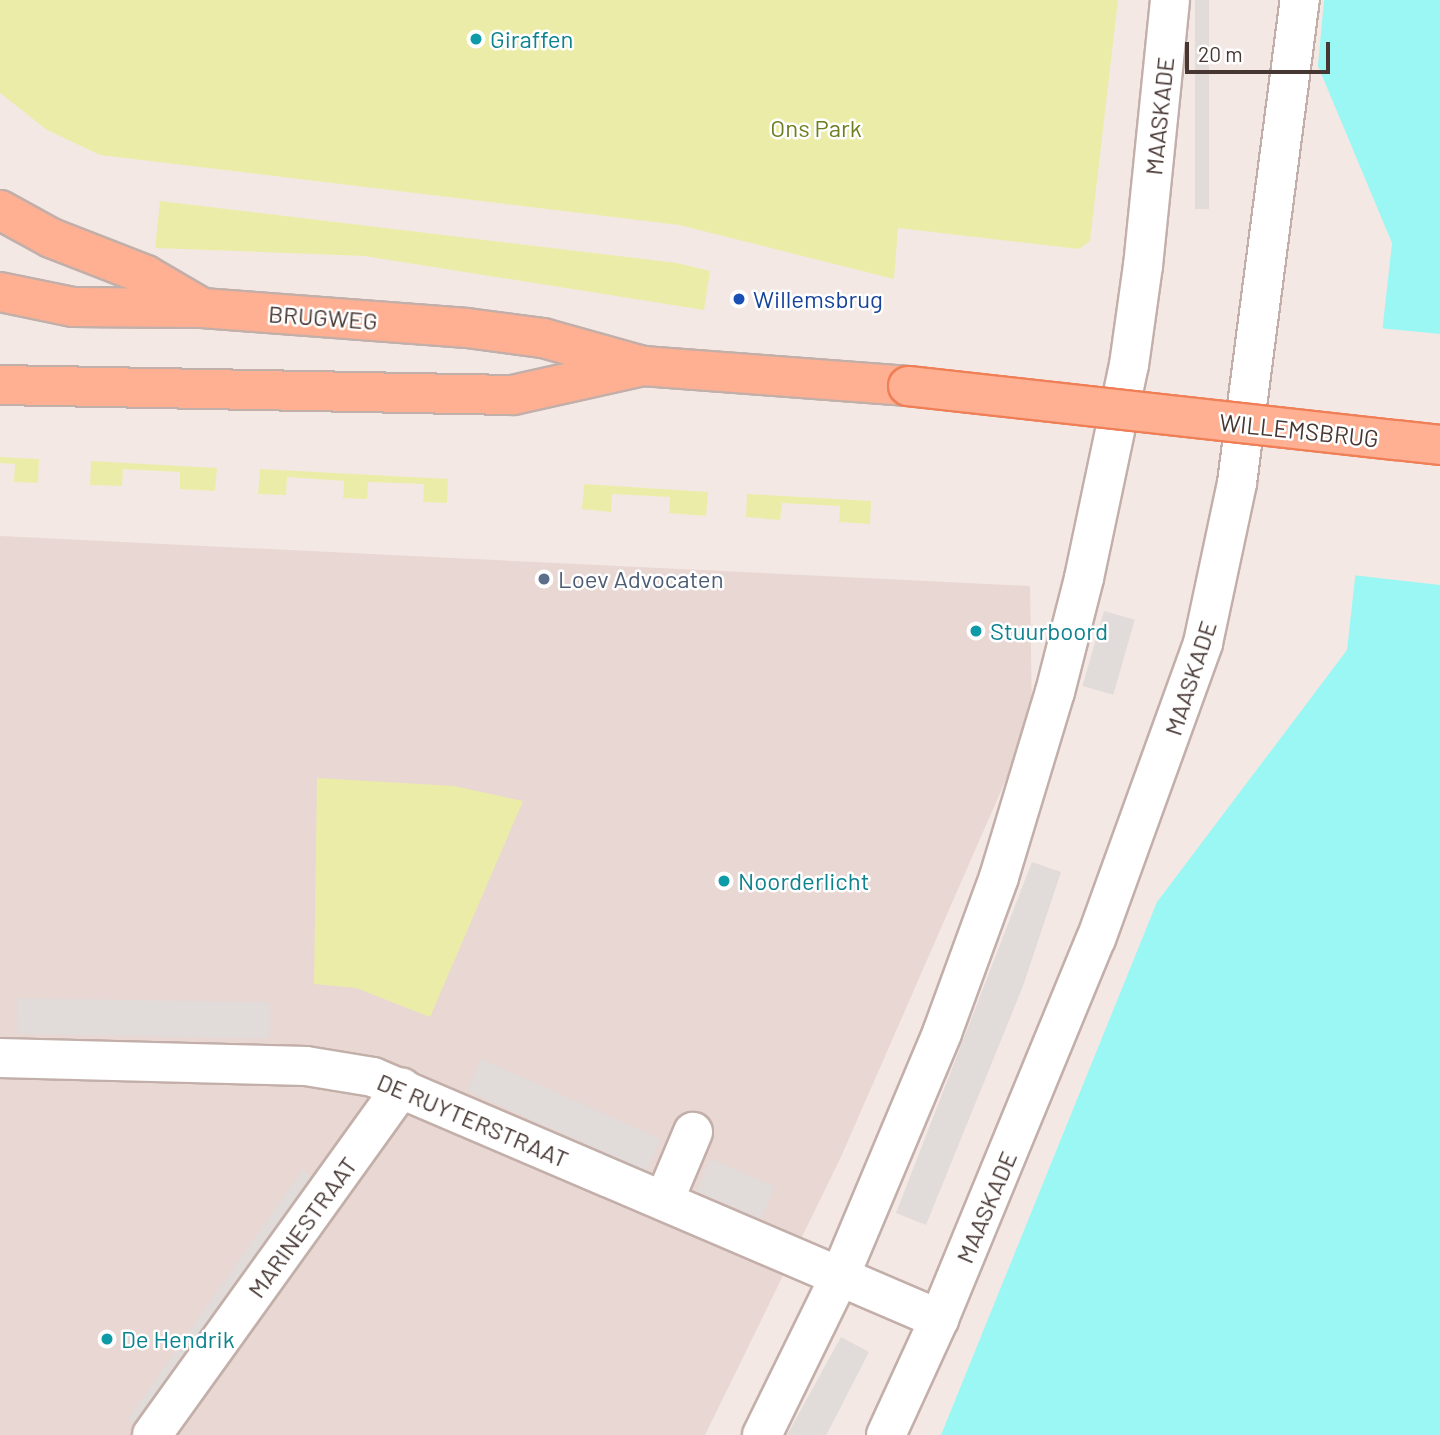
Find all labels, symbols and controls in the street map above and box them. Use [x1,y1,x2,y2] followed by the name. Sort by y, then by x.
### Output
[490,25,573,53] place label: Giraffen
[1188,28,1333,72] scale bar
[468,31,484,47] marker: Giraffen
[1198,41,1243,66] text: 20 m
[1138,55,1180,177] street label: MAASKADE
[770,114,862,142] park label: Ons Park
[753,285,883,313] place label: Willemsbrug
[731,291,747,307] marker: Willemsbrug
[267,299,379,335] street label: BRUGWEG
[1218,407,1380,453] street label: WILLEMSBRUG
[558,565,724,593] place label: Loev Advocaten
[536,571,552,587] marker: Loev Advocaten
[990,617,1108,645] place label: Stuurboord
[1158,617,1222,739] street label: MAASKADE
[968,623,984,639] marker: Stuurboord
[738,867,869,895] place label: Noorderlicht
[716,873,732,889] marker: Noorderlicht
[373,1067,573,1173] street label: DE RUYTERSTRAAT
[950,1147,1022,1267] street label: MAASKADE
[241,1151,363,1303] street label: MARINESTRAAT
[121,1325,235,1353] place label: De Hendrik
[99,1331,115,1347] marker: De Hendrik

